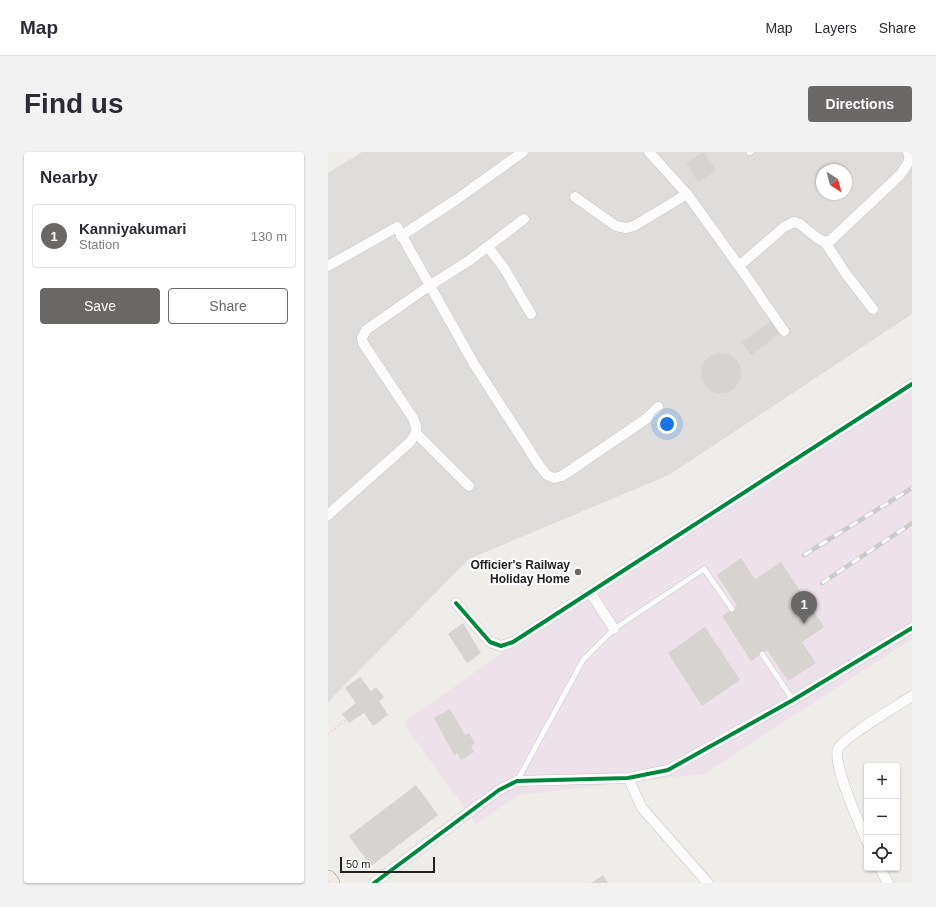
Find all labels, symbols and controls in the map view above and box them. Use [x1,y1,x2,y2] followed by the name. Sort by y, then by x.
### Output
[20,17,58,38] text: Map
[765,20,793,36] text: Map
[815,20,857,36] text: Layers
[879,20,916,36] text: Share
[808,86,912,122] button: Directions
[24,88,124,119] text: Find us
[816,164,852,200] north arrow
[40,168,98,187] text: Nearby
[79,220,187,237] text: Kanniyakumari
[50,229,58,244] text: 1
[251,229,287,244] text: 130 m
[79,237,119,252] text: Station
[40,288,160,324] button: Save
[168,288,288,324] button: Share
[657,414,677,434] your location
[470,558,570,586] place label: Officier's Railway Holiday Home
[573,567,583,577] marker: Officier's Railway Holiday Home
[791,591,817,624] pin: 1
[864,763,900,871] map controls
[864,763,900,799] button: +
[864,799,900,835] button: −
[864,835,900,871] button: locate
[340,855,435,874] scale bar
[346,858,370,870] text: 50 m

